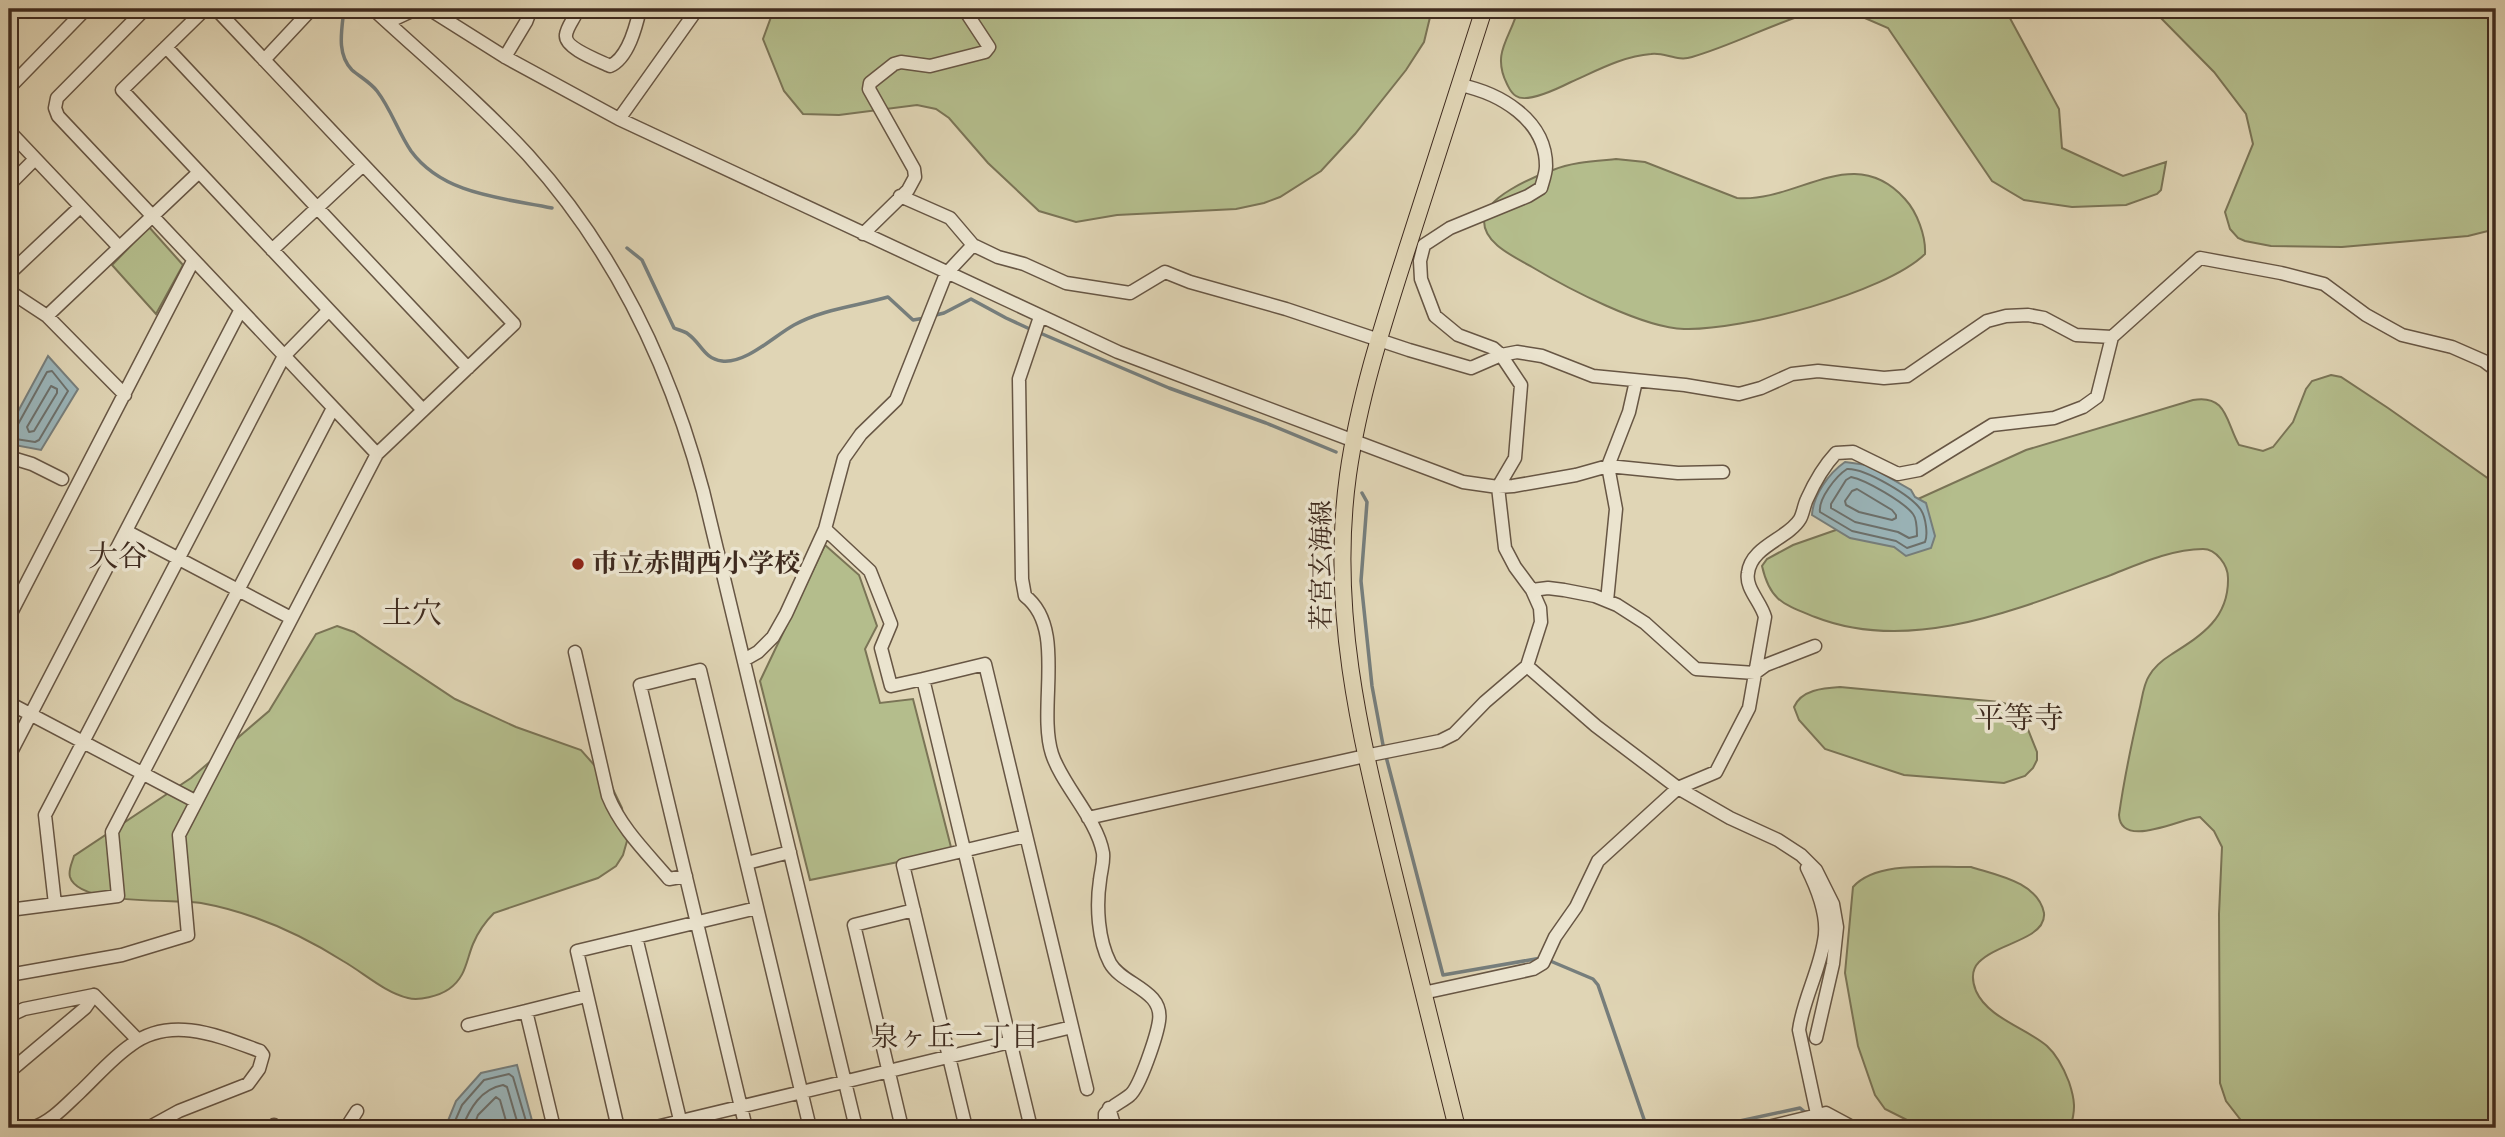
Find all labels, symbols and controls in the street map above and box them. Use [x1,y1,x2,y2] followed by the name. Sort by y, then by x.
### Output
[1306,500,1339,630] street label: 若宮玄海線
[88,539,148,576] district label: 大谷
[592,548,800,581] place label: 市立赤間西小学校
[570,556,586,572] marker: 市立赤間西小学校
[382,596,442,633] district label: 土穴
[1974,701,2064,738] district label: 平等寺
[871,1020,1039,1055] district label: 泉ヶ丘一丁目

